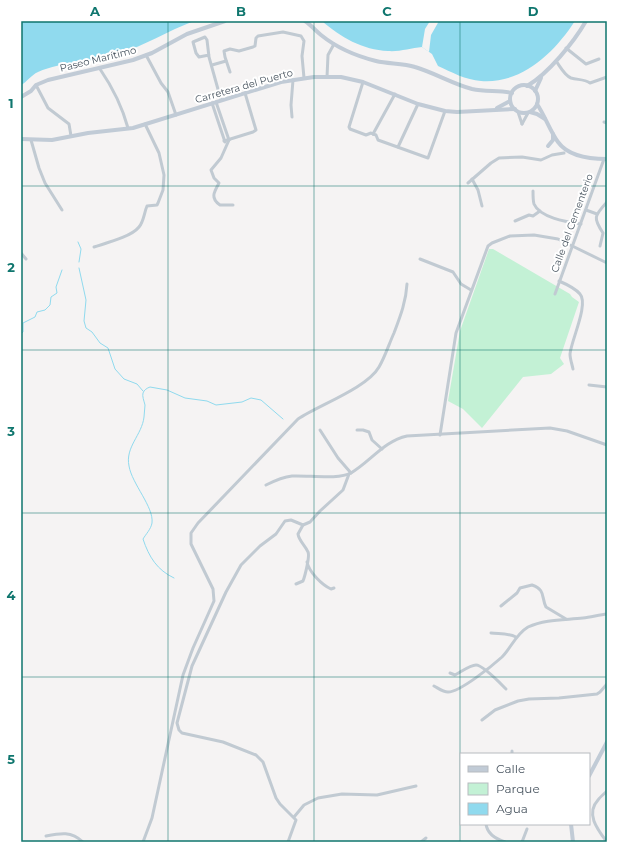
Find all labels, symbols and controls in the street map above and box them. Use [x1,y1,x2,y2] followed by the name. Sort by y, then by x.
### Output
[89,3,101,19] text: A
[236,3,246,19] text: B
[382,3,392,19] text: C
[528,3,539,19] text: D
[58,43,138,75] street label: Paseo Marítimo
[194,66,294,106] street label: Carretera del Puerto
[8,95,14,111] text: 1
[548,172,596,274] street label: Calle del Cementerio
[7,259,15,275] text: 2
[6,423,15,439] text: 3
[7,587,16,603] text: 4
[7,751,15,767] text: 5
[460,753,590,825] legend
[496,761,525,776] text: Calle
[496,781,540,796] text: Parque
[496,801,528,816] text: Agua

